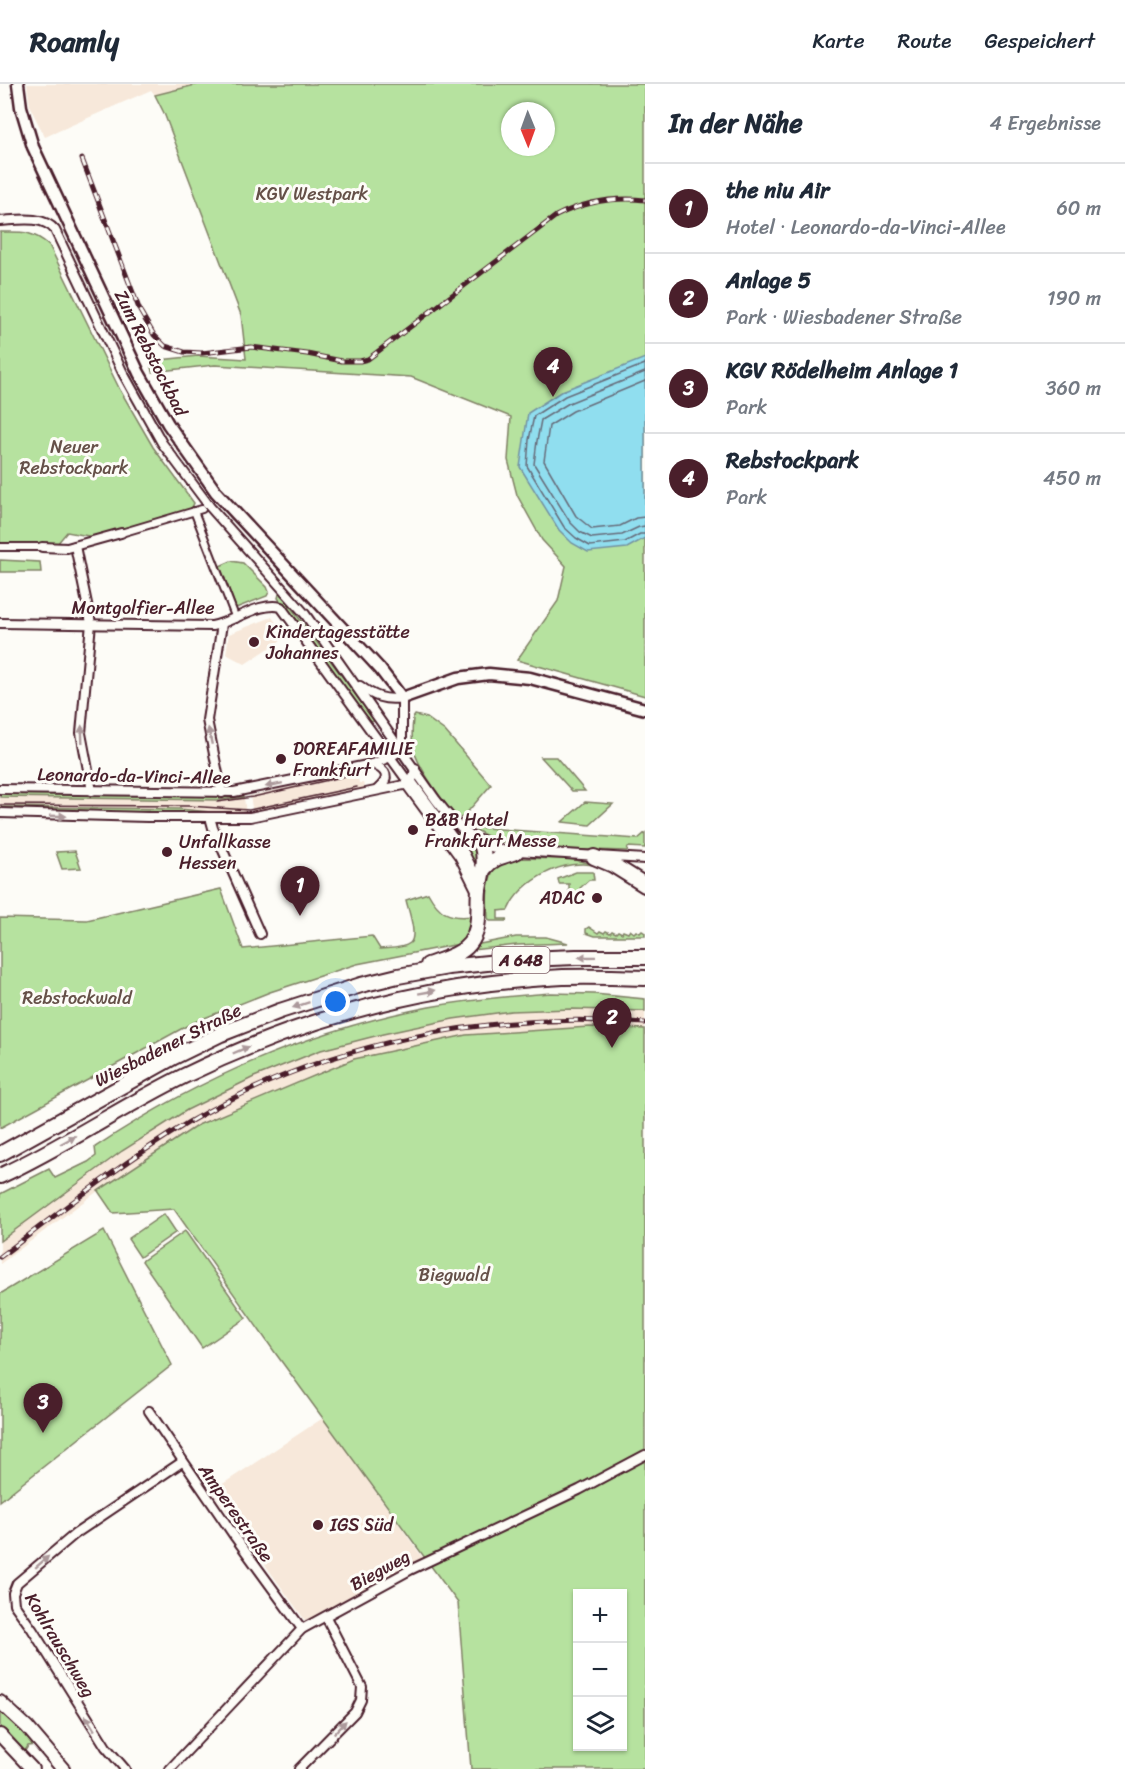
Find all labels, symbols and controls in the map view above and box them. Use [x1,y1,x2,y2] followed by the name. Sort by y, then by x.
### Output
[30,17,119,66] text: Roamly
[813,22,864,60] text: Karte
[897,22,951,60] text: Route
[984,22,1095,60] text: Gespeichert
[669,100,803,146] text: In der Nähe
[501,102,555,156] north arrow
[990,106,1101,141] text: 4 Ergebnisse
[726,171,829,210] text: the niu Air
[256,178,369,210] park label: KGV Westpark
[684,191,693,226] text: 1
[1056,191,1101,226] text: 60 m
[726,210,1006,245] text: Hotel · Leonardo-da-Vinci-Allee
[726,261,811,300] text: Anlage 5
[683,281,694,316] text: 2
[1047,281,1101,316] text: 190 m
[105,284,197,423] street label: Zum Rebstockbad
[726,300,962,335] text: Park · Wiesbadener Straße
[534,348,572,397] pin: 4
[726,351,958,390] text: KGV Rödelheim Anlage 1
[683,371,694,406] text: 3
[1045,371,1101,406] text: 360 m
[726,390,767,425] text: Park
[20,431,129,484] park label: Neuer Rebstockpark
[726,441,859,480] text: Rebstockpark
[682,461,695,496] text: 4
[1043,461,1101,496] text: 450 m
[726,480,767,515] text: Park
[71,592,215,624] street label: Montgolfier-Allee
[265,616,410,669] place label: Kindertagesstätte Johannes
[247,635,261,649] marker: Kindertagesstätte Johannes
[77,724,87,743] one-way arrow
[205,726,214,745] one-way arrow
[293,733,415,786] place label: DOREAFAMILIE Frankfurt
[274,752,288,766] marker: DOREAFAMILIE Frankfurt
[37,758,231,794] street label: Leonardo-da-Vinci-Allee
[264,781,283,790] one-way arrow
[425,804,557,857] place label: B&B Hotel Frankfurt Messe
[49,811,68,820] one-way arrow
[406,823,420,837] marker: B&B Hotel Frankfurt Messe
[179,826,271,879] place label: Unfallkasse Hessen
[160,845,174,859] marker: Unfallkasse Hessen
[280,866,320,916] pin: 1
[538,882,585,914] place label: ADAC
[590,891,604,905] marker: ADAC
[492,947,550,973] road number: A 648
[577,952,596,961] one-way arrow
[22,982,133,1014] park label: Rebstockwald
[321,987,350,1016] your location
[417,987,436,996] one-way arrow
[89,994,247,1096] street label: Wiesbadener Straße
[592,998,632,1048] pin: 2
[292,1000,310,1010] one-way arrow
[232,1045,250,1054] one-way arrow
[60,1135,77,1145] one-way arrow
[419,1259,491,1291] park label: Biegwald
[24,1384,63,1433] pin: 3
[189,1456,282,1569] street label: Amperestraße
[329,1509,395,1541] place label: IGS Süd
[311,1518,325,1532] marker: IGS Süd
[344,1540,416,1600] street label: Biegweg
[34,1556,49,1569] one-way arrow
[16,1586,104,1704] street label: Kohlrauschweg
[573,1589,627,1751] map controls
[573,1589,627,1643] button: +
[573,1643,627,1697] button: −
[573,1697,627,1751] button: layers
[84,1715,96,1731] one-way arrow
[332,1720,346,1734] one-way arrow

